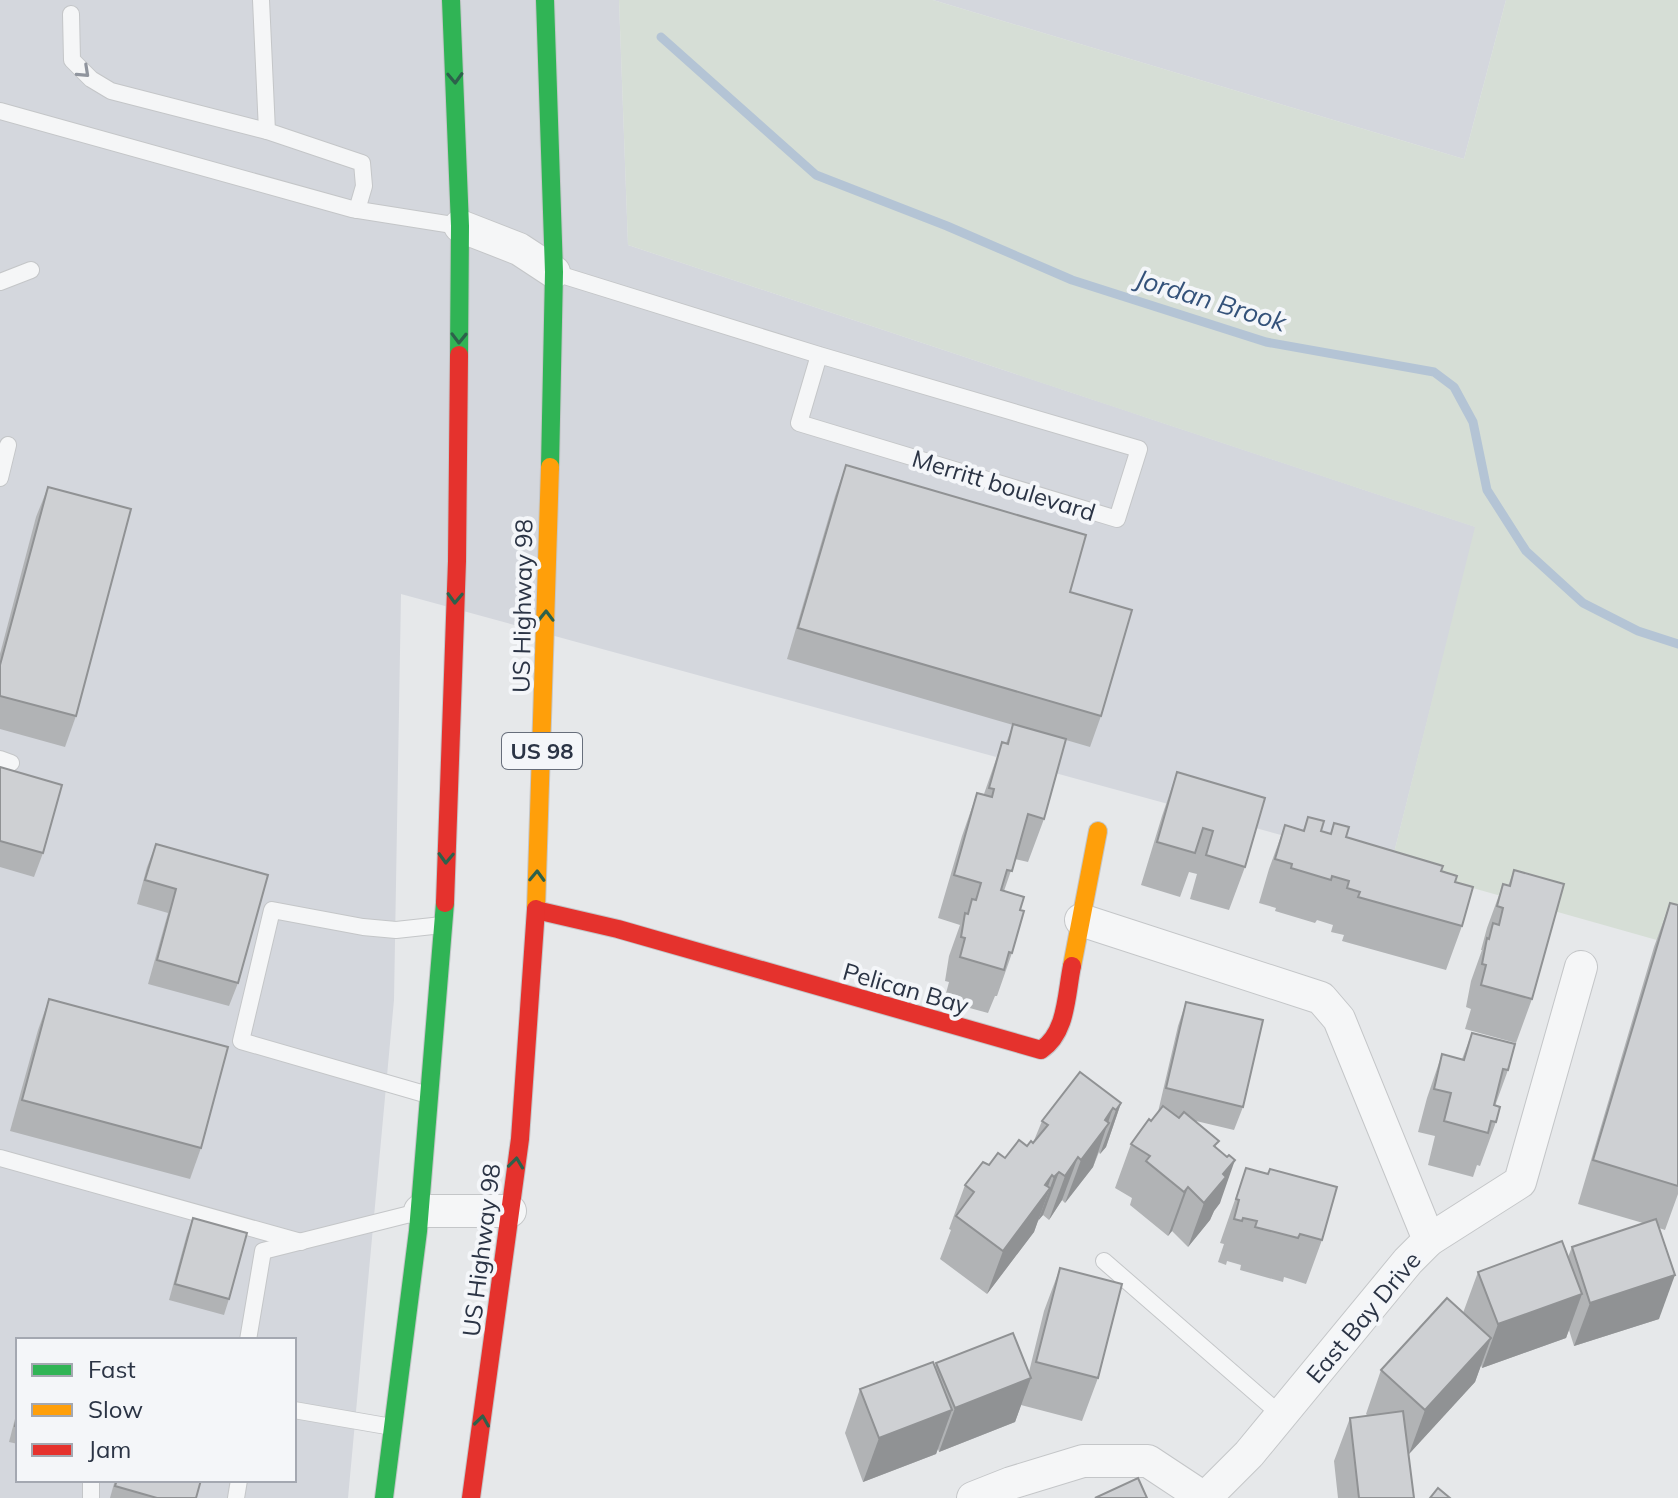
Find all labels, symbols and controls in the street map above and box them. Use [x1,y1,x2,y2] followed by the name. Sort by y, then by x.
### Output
[75,62,89,77] one-way arrow
[446,72,463,85] one-way arrow
[1130,261,1291,339] water label: Jordan Brook
[450,332,468,345] one-way arrow
[909,443,1099,527] street label: Merritt boulevard
[505,519,539,693] street label: US Highway 98
[447,592,464,605] one-way arrow
[538,609,555,622] one-way arrow
[502,733,582,769] road number: US 98
[438,852,455,865] one-way arrow
[529,869,546,882] one-way arrow
[840,956,973,1020] street label: Pelican Bay
[508,1156,525,1169] one-way arrow
[456,1162,506,1338] street label: US Highway 98
[1299,1245,1427,1389] street label: East Bay Drive
[16,1338,296,1482] legend
[88,1354,136,1384] text: Fast
[88,1394,143,1424] text: Slow
[473,1414,490,1428] one-way arrow
[88,1434,131,1464] text: Jam

